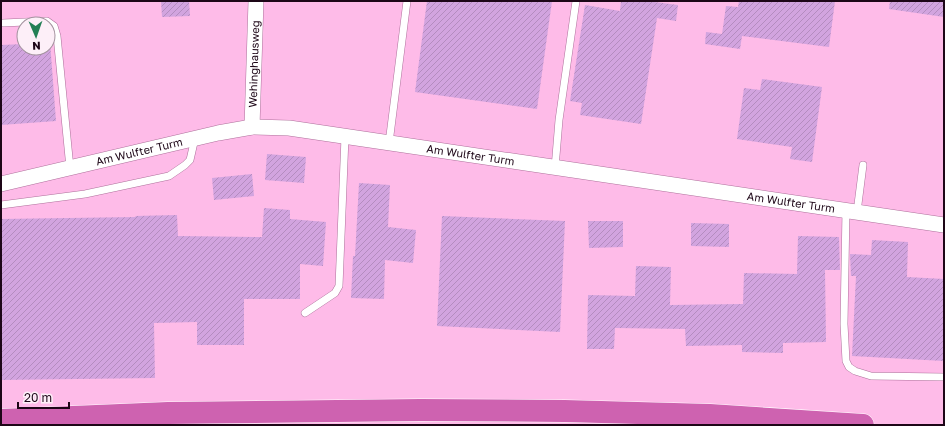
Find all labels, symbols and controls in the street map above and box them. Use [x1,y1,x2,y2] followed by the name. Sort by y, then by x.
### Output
[16,16,56,56] north arrow
[246,20,261,108] street label: Wehinghausweg
[32,40,41,53] text: N
[94,135,184,167] street label: Am Wulfter Turm
[426,141,515,167] street label: Am Wulfter Turm
[746,189,836,215] street label: Am Wulfter Turm
[18,384,69,410] scale bar
[24,390,52,405] text: 20 m

